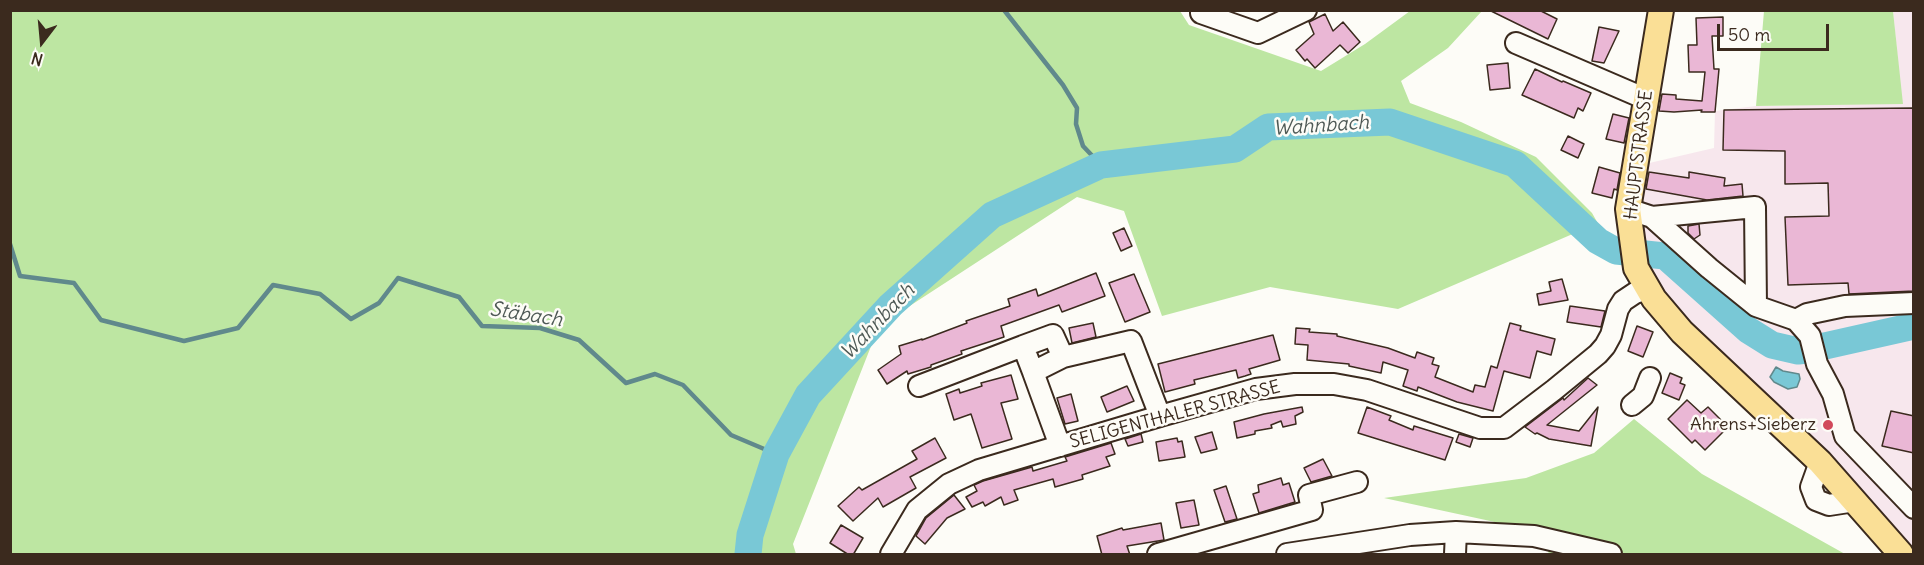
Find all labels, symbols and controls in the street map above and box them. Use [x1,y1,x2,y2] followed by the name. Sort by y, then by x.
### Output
[12,12,72,72] north arrow
[1720,12,1832,50] scale bar
[1728,23,1770,46] text: 50 m
[29,48,45,70] text: N
[1620,89,1658,221] street label: HAUPTSTRASSE
[1272,111,1370,141] water label: Wahnbach
[836,279,920,365] water label: Wahnbach
[488,297,564,333] water label: Stäbach
[1067,376,1283,454] street label: SELIGENTHALER STRASSE
[1690,414,1816,436] place label: Ahrens+Sieberz
[1821,418,1835,432] marker: Ahrens+Sieberz

